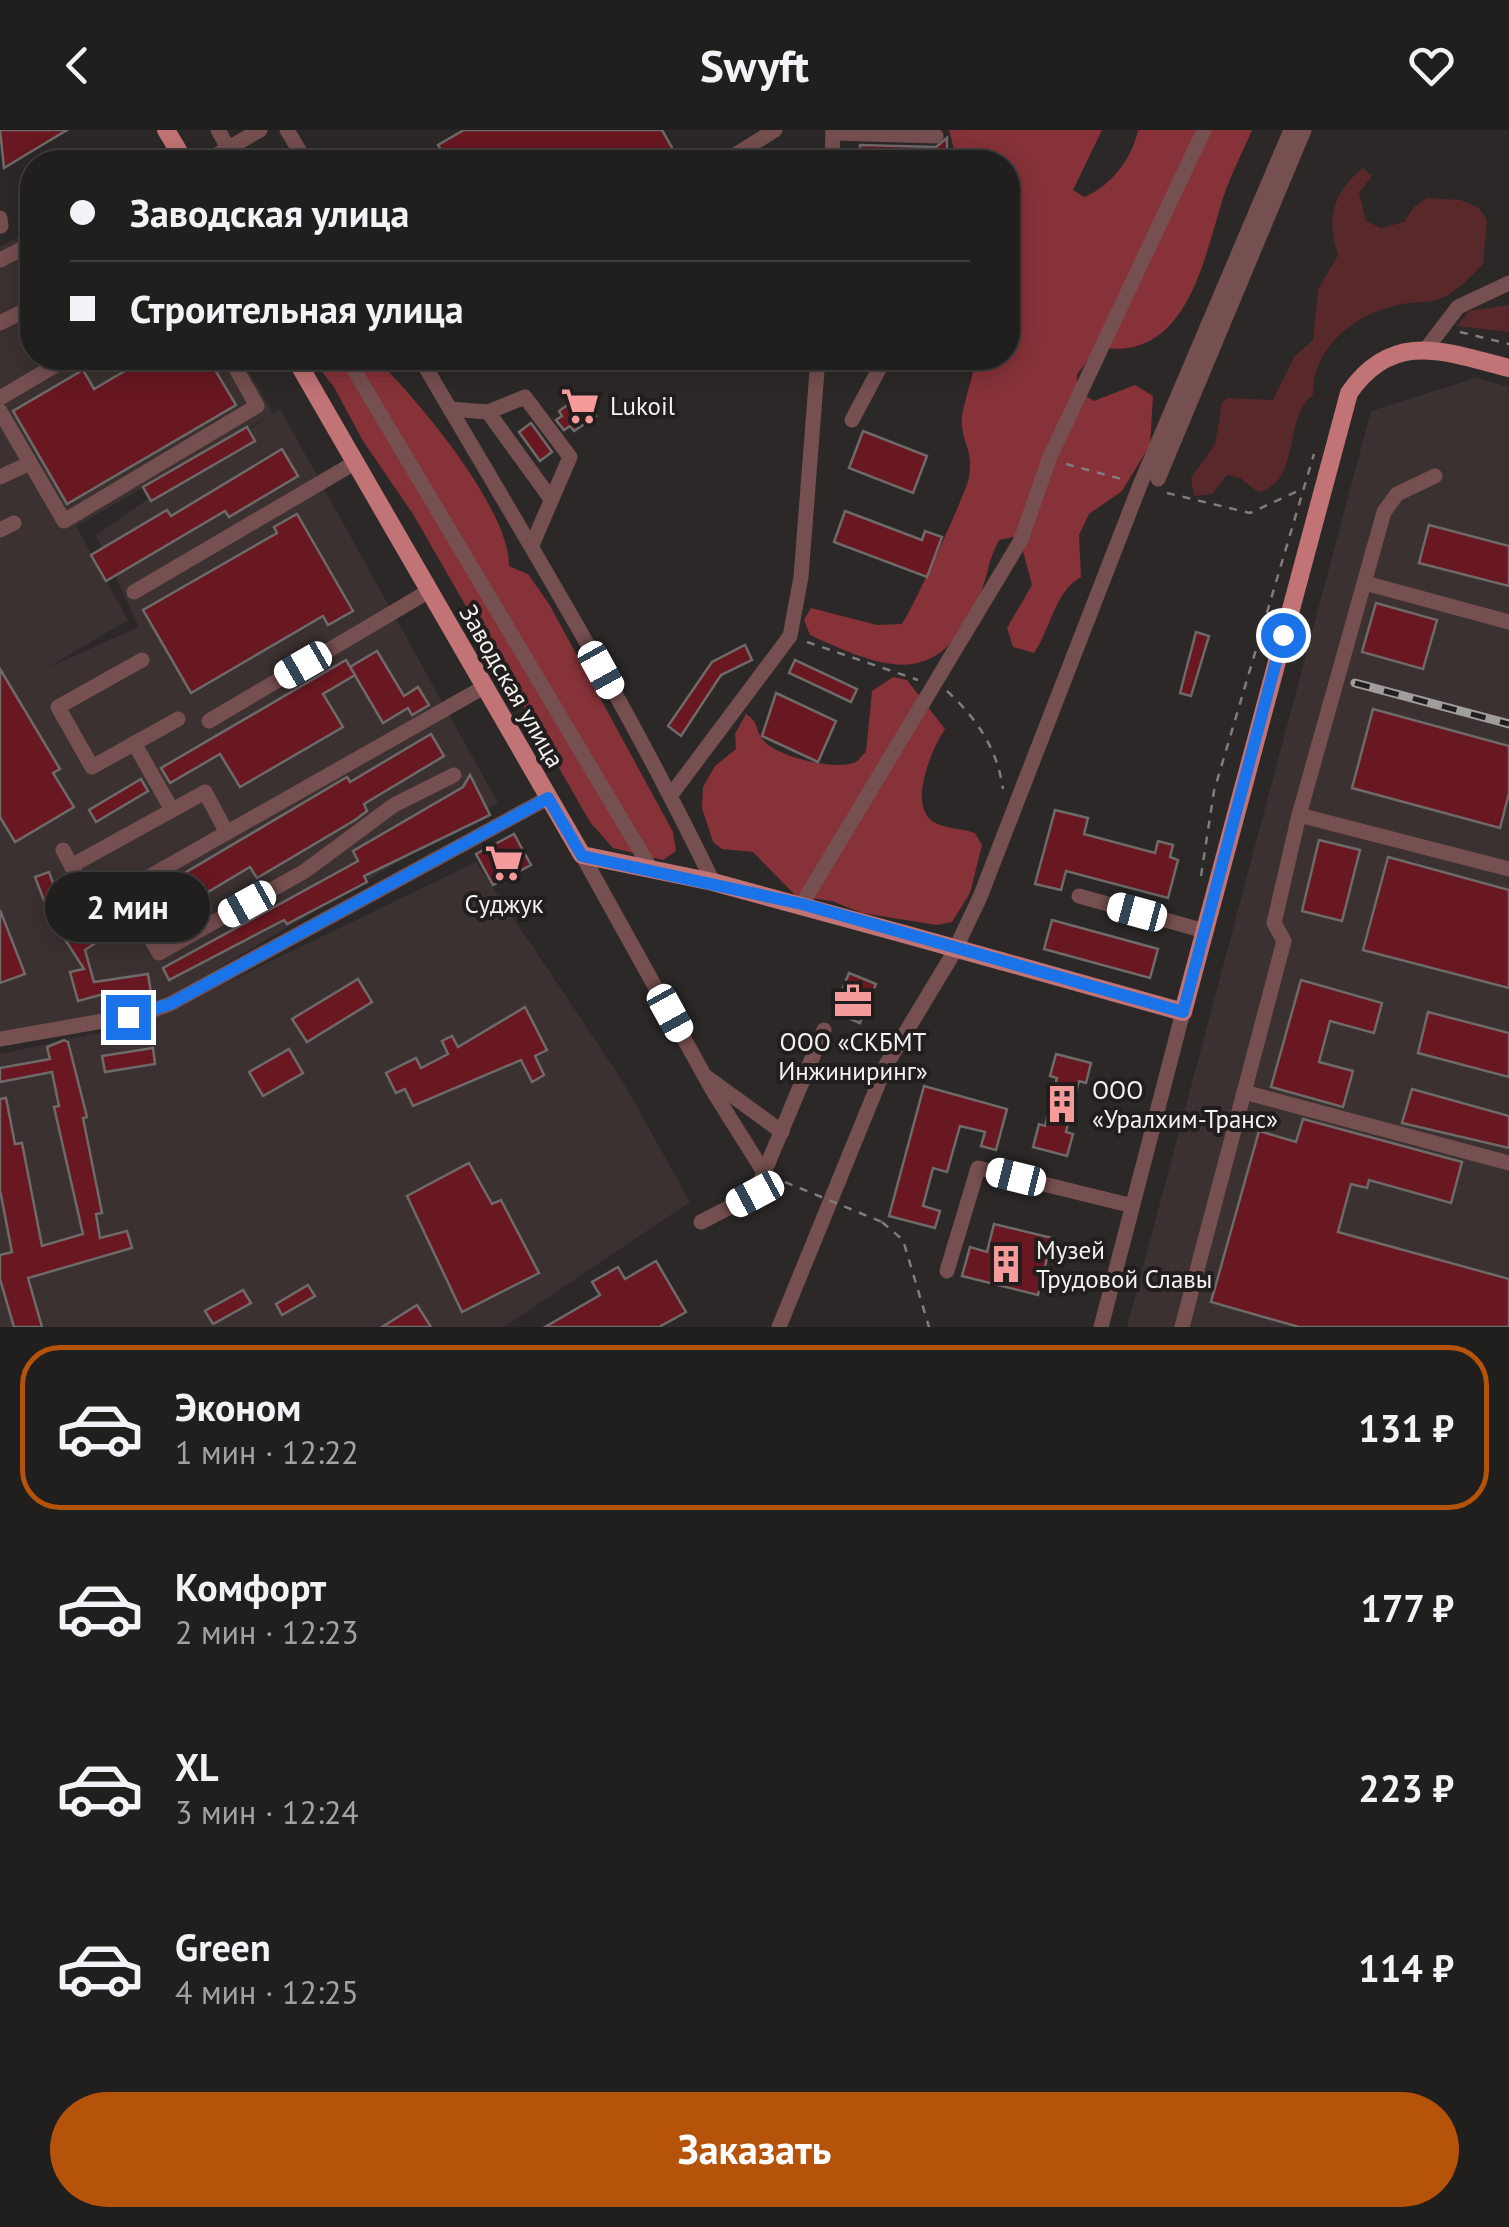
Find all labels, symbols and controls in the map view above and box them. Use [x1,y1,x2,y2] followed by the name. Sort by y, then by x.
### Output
[700,36,809,94] text: Swyft
[50,38,105,93] icon: back
[1404,38,1459,93] icon: heart
[130,188,409,237] text: Заводская улица
[130,284,464,333] text: Строительная улица
[559,385,601,427] supermarket icon: Lukoil
[610,390,676,422] place label: Lukoil
[452,599,572,773] street label: Заводская улица
[1261,613,1306,658] route start
[573,636,629,704] car
[270,637,336,693] car
[483,842,525,884] supermarket icon: Суджук
[46,872,210,942] callout: 2 мин
[213,876,281,932] car
[86,886,169,928] text: 2 мин
[464,888,544,920] place label: Суджук
[1104,890,1170,934] car
[642,979,698,1047] car
[832,980,874,1022] office icon: ООО «СКБМТ Инжиниринг»
[106,995,151,1040] route end
[778,1026,928,1087] place label: ООО «СКБМТ Инжиниринг»
[1092,1074,1278,1135] place label: ООО «Уралхим-Транс»
[1041,1083,1083,1125] building icon: ООО «Уралхим-Транс»
[983,1155,1049,1199] car
[721,1167,789,1221] car
[1036,1234,1212,1295] place label: Музей Трудовой Славы
[985,1243,1027,1285] building icon: Музей Трудовой Славы
[175,1382,301,1431] text: Эконом
[55,1383,145,1473] icon: car
[1358,1403,1454,1452] text: 131 ₽
[175,1431,359,1473] text: 1 мин · 12:22
[175,1562,326,1611] text: Комфорт
[55,1563,145,1653] icon: car
[1360,1583,1454,1632] text: 177 ₽
[175,1611,359,1653] text: 2 мин · 12:23
[175,1742,219,1791] text: XL
[55,1743,145,1833] icon: car
[1358,1763,1454,1812] text: 223 ₽
[175,1791,359,1833] text: 3 мин · 12:24
[175,1922,271,1971] text: Green
[55,1923,145,2013] icon: car
[1358,1943,1454,1992] text: 114 ₽
[175,1971,359,2013] text: 4 мин · 12:25
[50,2092,1459,2207] button: Заказать

